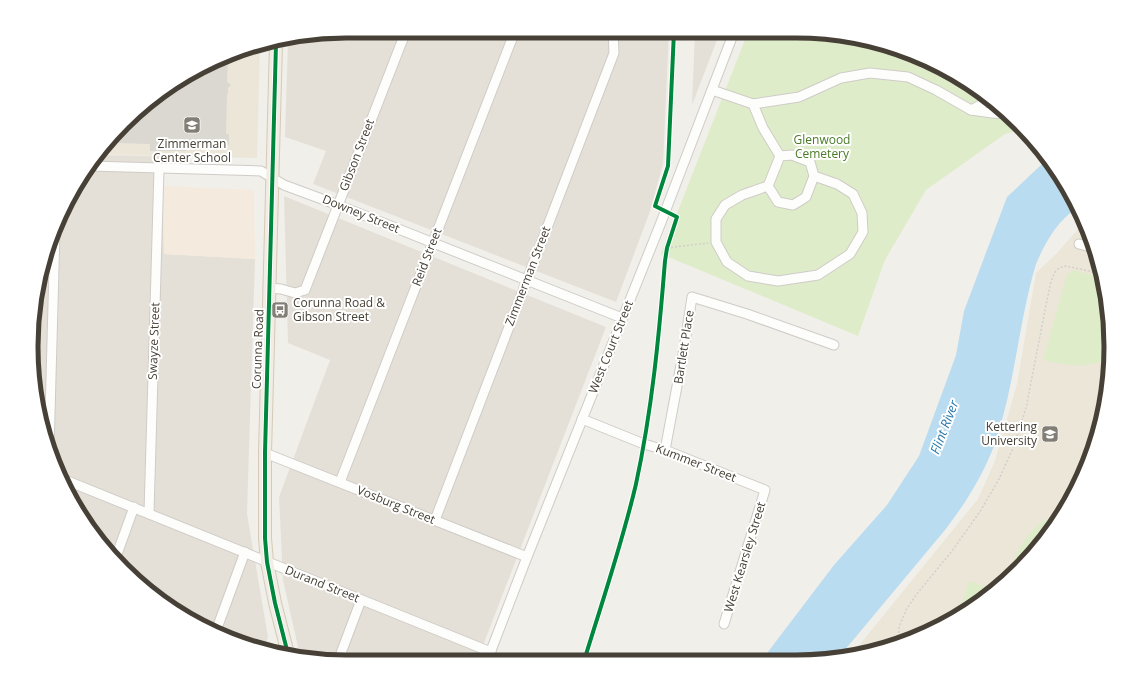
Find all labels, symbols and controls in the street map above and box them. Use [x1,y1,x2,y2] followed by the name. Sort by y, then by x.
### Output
[182,115,202,135] school or university icon: Zimmerman Center School
[335,116,378,193] street label: Gibson Street
[794,131,850,162] park label: Glenwood Cemetery
[153,135,231,166] place label: Zimmerman Center School
[320,190,402,237] street label: Downey Street
[501,224,554,328] street label: Zimmerman Street
[408,225,445,288] street label: Reid Street
[293,294,385,325] place label: Corunna Road & Gibson Street
[584,298,637,396] street label: West Court Street
[270,300,290,320] bus stop icon: Corunna Road & Gibson Street
[144,302,163,380] street label: Swayze Street
[248,309,267,389] street label: Corunna Road
[669,309,698,385] street label: Bartlett Place
[926,397,963,456] water label: Flint River
[981,418,1038,449] place label: Kettering University
[1040,424,1060,444] school or university icon: Kettering University
[653,439,739,486] street label: Kummer Street
[355,481,438,528] street label: Vosburg Street
[720,500,769,614] street label: West Kearsley Street
[282,561,362,606] street label: Durand Street

